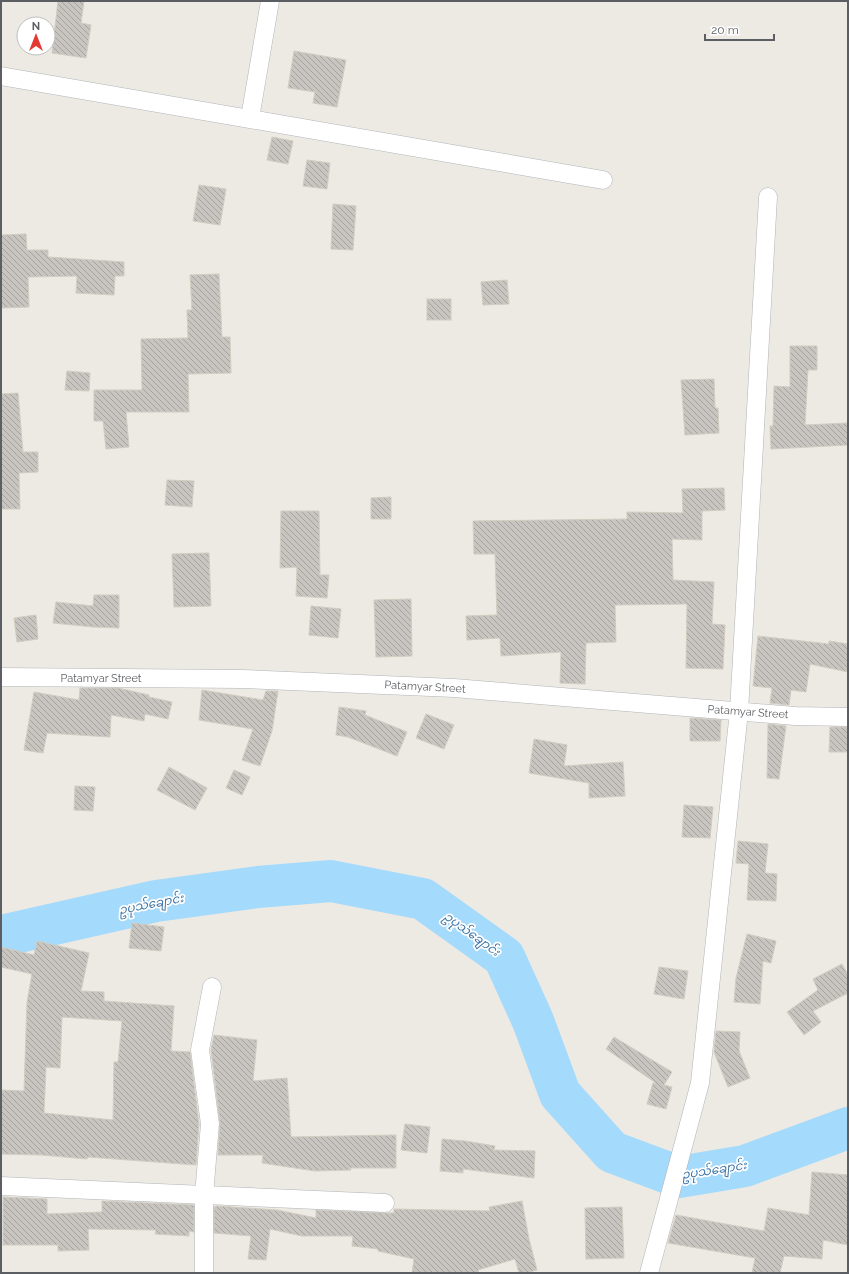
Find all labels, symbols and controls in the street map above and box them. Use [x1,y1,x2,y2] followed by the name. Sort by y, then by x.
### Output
[16,16,56,56] north arrow
[705,16,774,42] scale bar
[32,20,40,33] text: N
[711,23,739,37] text: 20 m
[60,672,142,685] street label: Patamyar Street
[384,678,466,696] street label: Patamyar Street
[707,703,789,721] street label: Patamyar Street
[117,889,186,920] water label: ဥပုသ်ချောင်း
[440,907,505,962] water label: ဥပုသ်ချောင်း
[680,1156,749,1185] water label: ဥပုသ်ချောင်း

